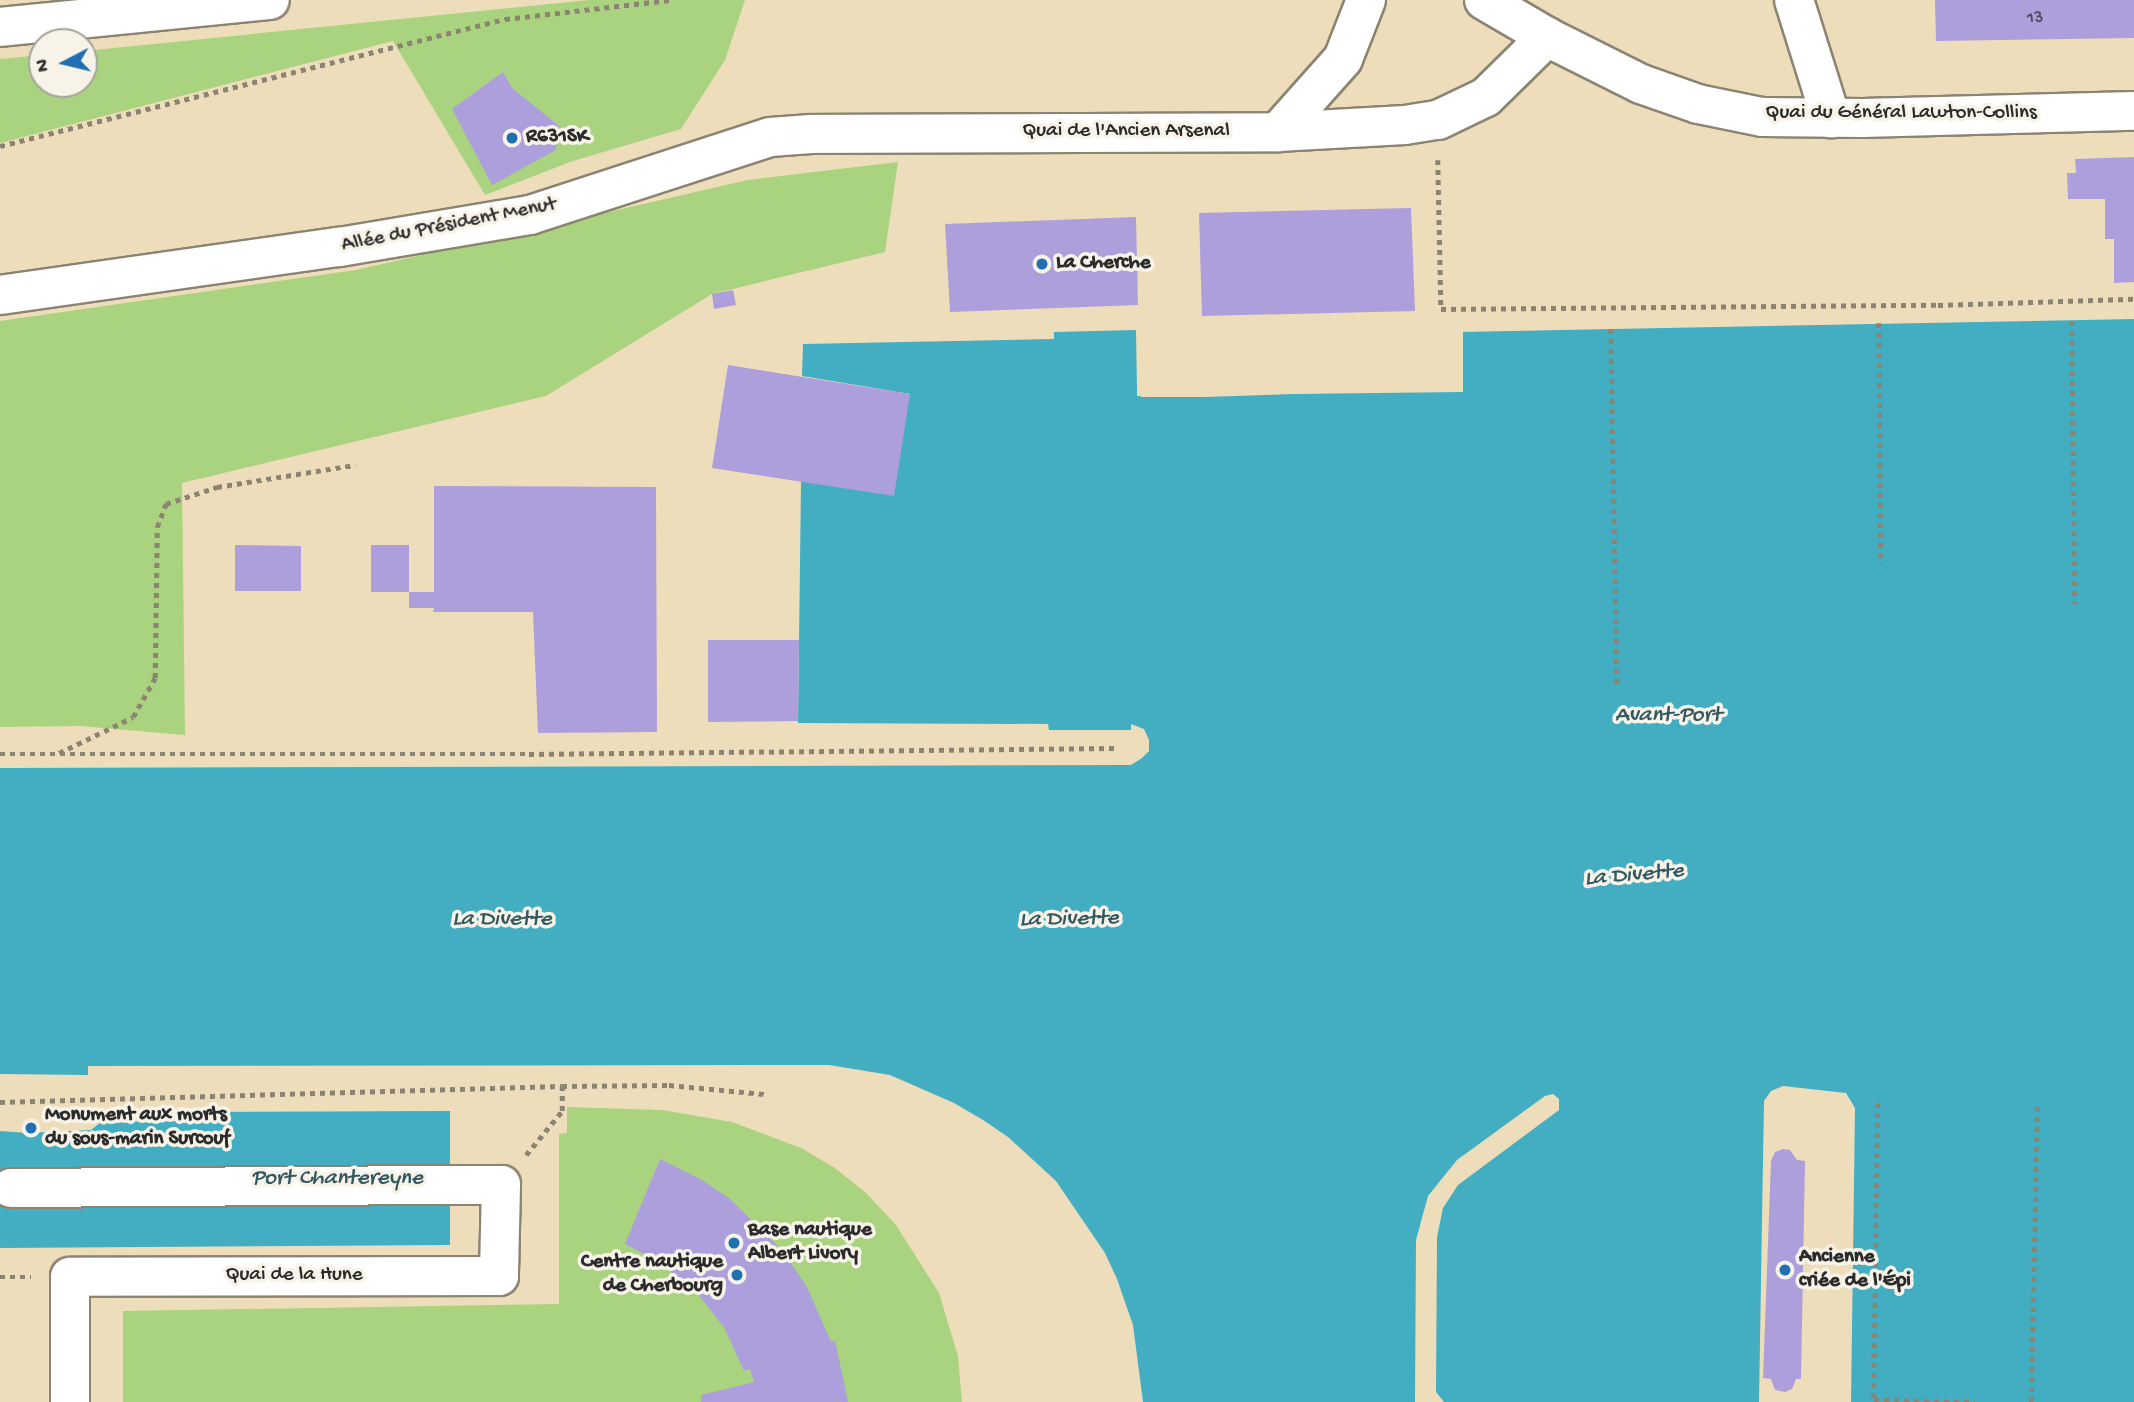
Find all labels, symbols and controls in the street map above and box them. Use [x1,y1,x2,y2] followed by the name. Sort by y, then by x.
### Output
[2027,8,2043,30] house number: 13
[28,28,98,98] north arrow
[31,58,56,73] text: N
[1765,101,2037,127] street label: Quai du Général Lawton-Collins
[1022,119,1230,145] street label: Quai de l'Ancien Arsenal
[526,125,588,151] place label: R631SK
[504,130,520,146] marker: R631SK
[340,193,558,259] street label: Allée du Président Menut
[1056,251,1151,277] place label: La Cherche
[1034,256,1050,272] marker: La Cherche
[1615,702,1721,730] water label: Avant-Port
[1583,858,1685,894] water label: La Divette
[1019,905,1119,935] water label: La Divette
[452,906,552,934] water label: La Divette
[45,1103,230,1153] place label: Monument aux morts du sous-marin Surcouf
[23,1120,39,1136] marker: Monument aux morts du sous-marin Surcouf
[251,1165,423,1193] water label: Port Chantereyne
[748,1218,872,1268] place label: Base nautique Albert Livory
[726,1235,742,1251] marker: Base nautique Albert Livory
[1799,1245,1911,1295] place label: Ancienne criée de l'Épi
[581,1250,723,1300] place label: Centre nautique de Cherbourg
[1777,1262,1793,1278] marker: Ancienne criée de l'Épi
[225,1263,363,1289] street label: Quai de la Hune
[729,1267,745,1283] marker: Centre nautique de Cherbourg

